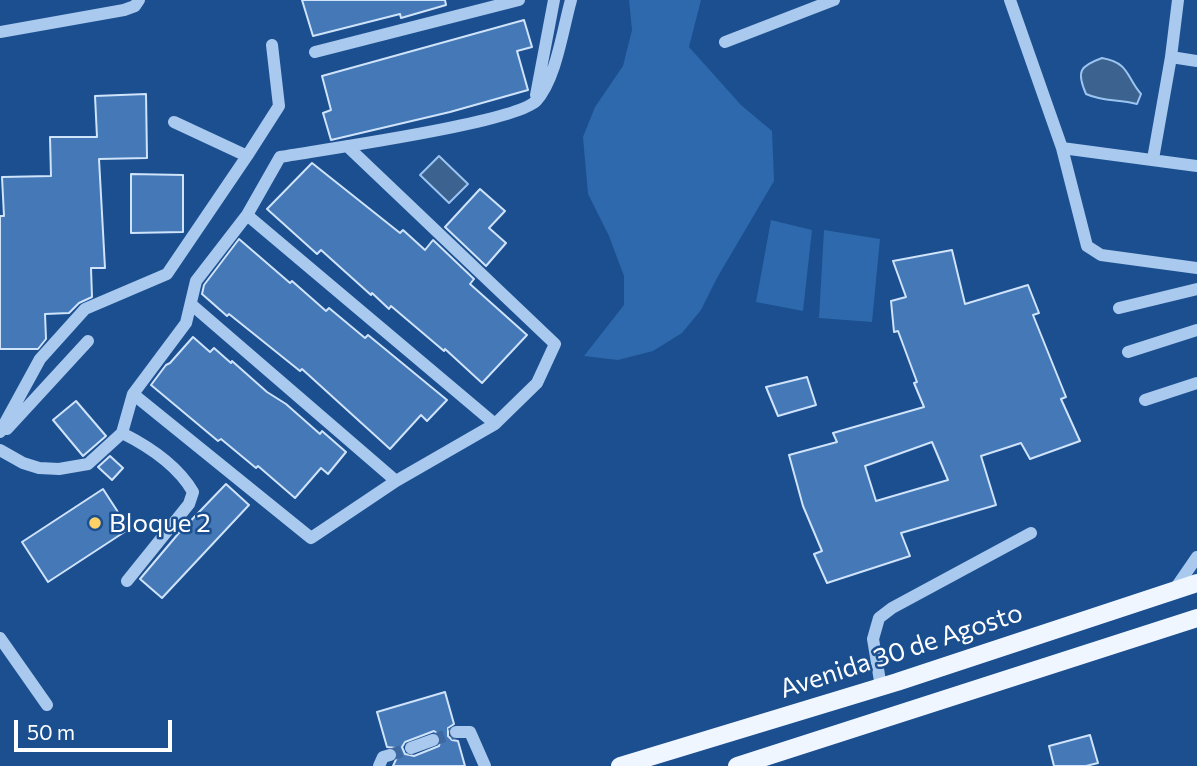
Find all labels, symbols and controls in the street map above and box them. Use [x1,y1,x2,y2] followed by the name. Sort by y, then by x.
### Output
[109,507,211,539] place label: Bloque 2
[87,515,103,531] marker: Bloque 2
[776,597,1026,705] street label: Avenida 30 de Agosto
[18,706,175,750] scale bar
[27,719,75,744] text: 50 m

